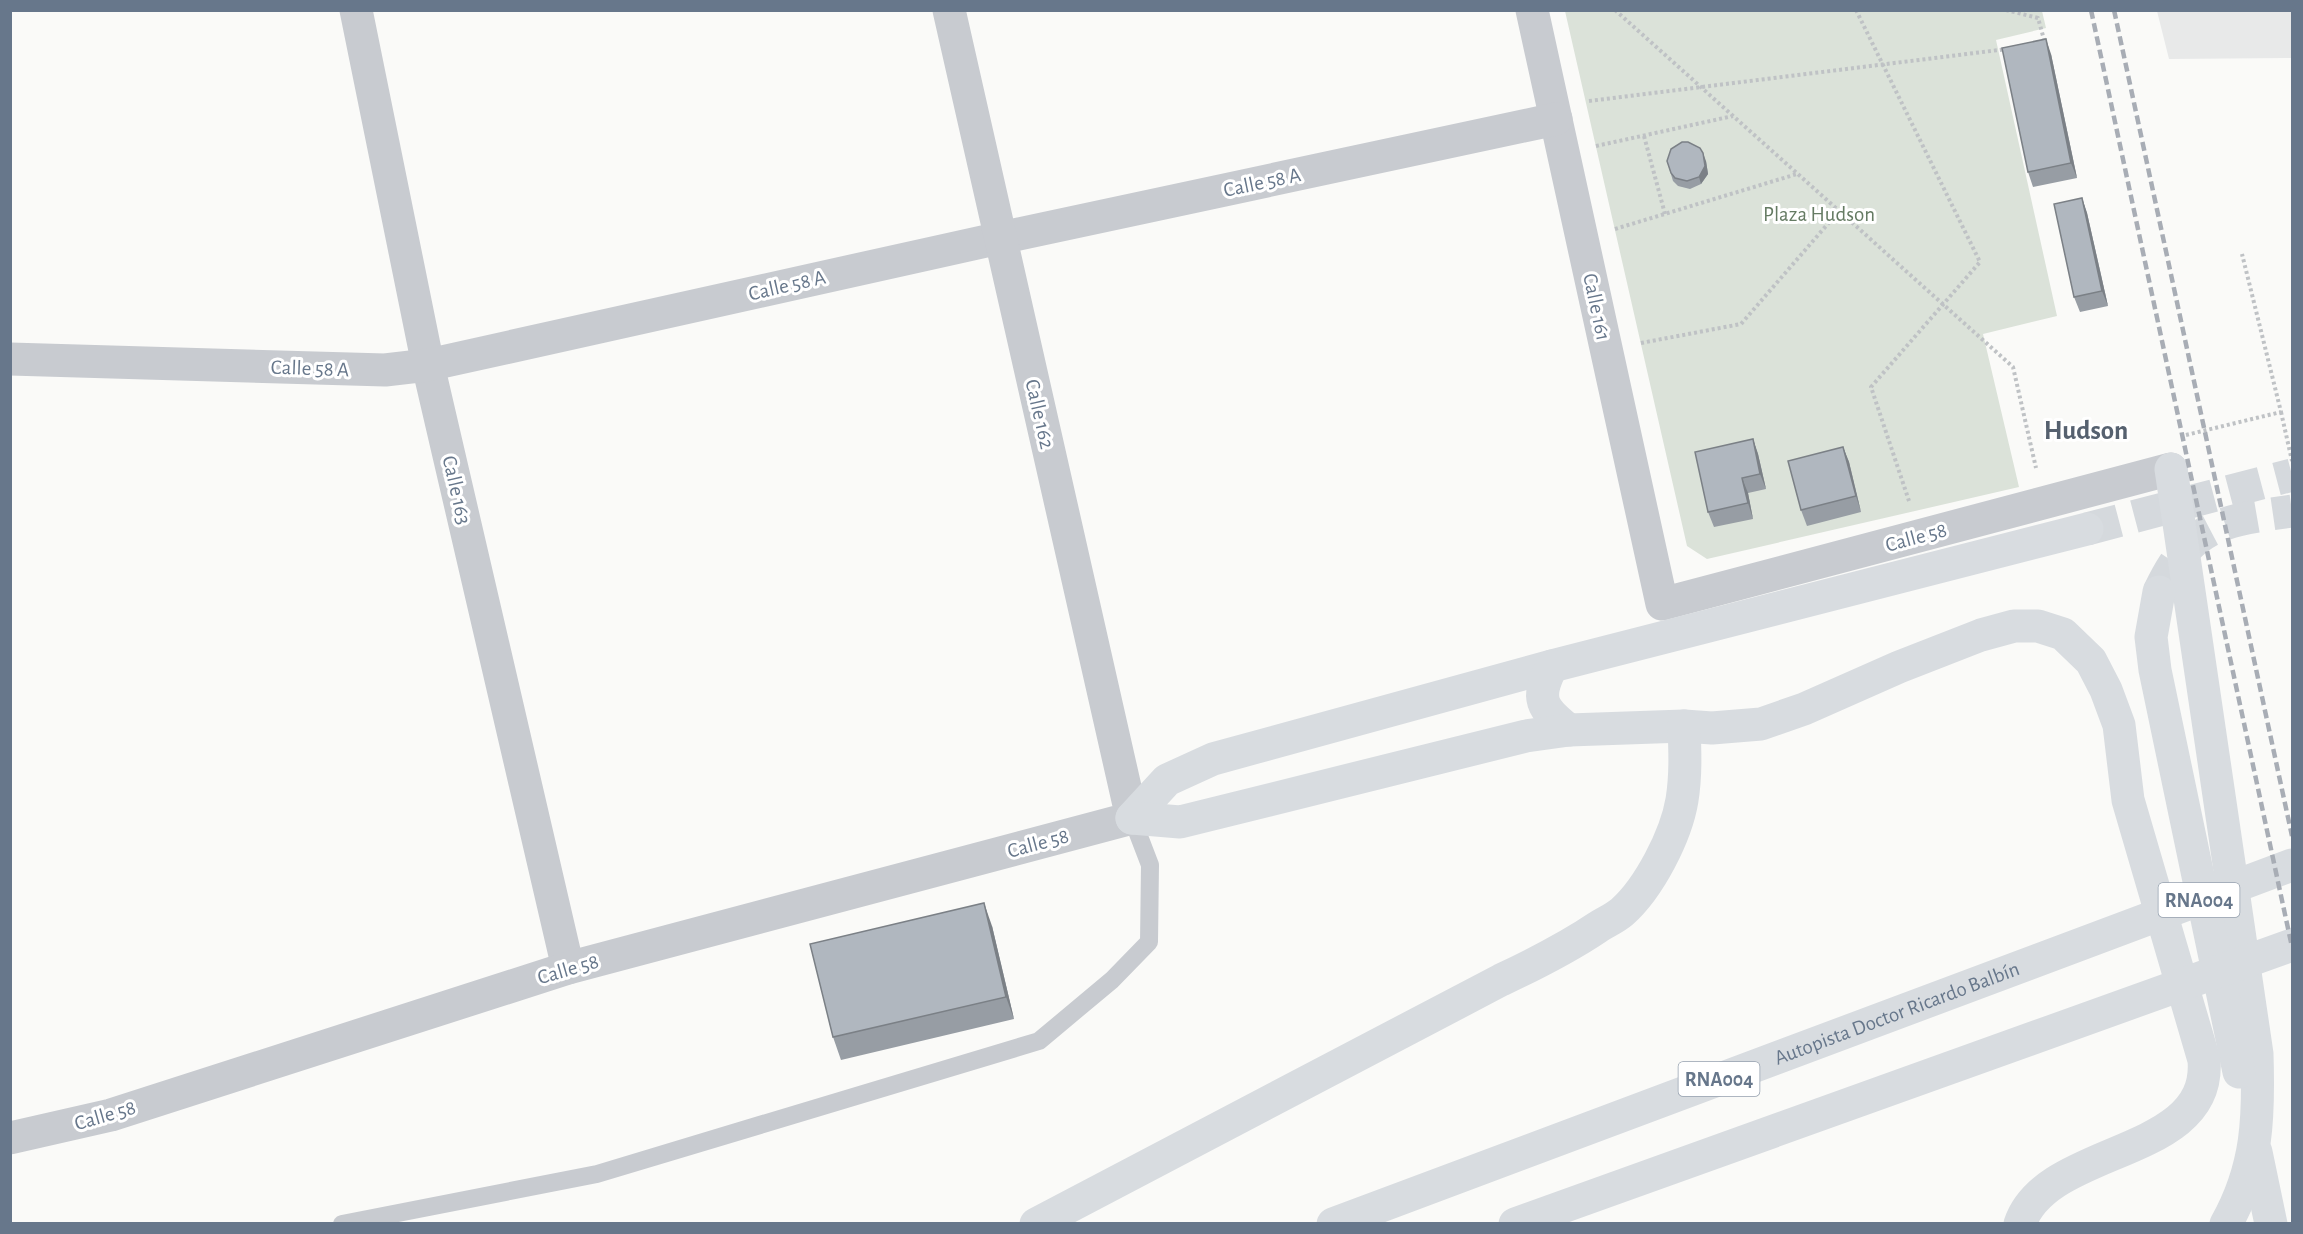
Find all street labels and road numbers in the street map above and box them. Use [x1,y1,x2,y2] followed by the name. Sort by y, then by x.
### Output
[1222,164,1303,201] street label: Calle 58 A
[747,266,828,305] street label: Calle 58 A
[1579,271,1614,343] street label: Calle 161
[270,357,350,380] street label: Calle 58 A
[1021,377,1058,451] street label: Calle 162
[438,454,475,527] street label: Calle 163
[1883,519,1949,556] street label: Calle 58
[1005,825,1071,862] street label: Calle 58
[2158,883,2240,917] road number: RNA004
[535,951,601,988] street label: Calle 58
[1772,958,2022,1069] street label: Autopista Doctor Ricardo Balbín
[1678,1062,1760,1096] road number: RNA004
[72,1097,138,1134] street label: Calle 58

